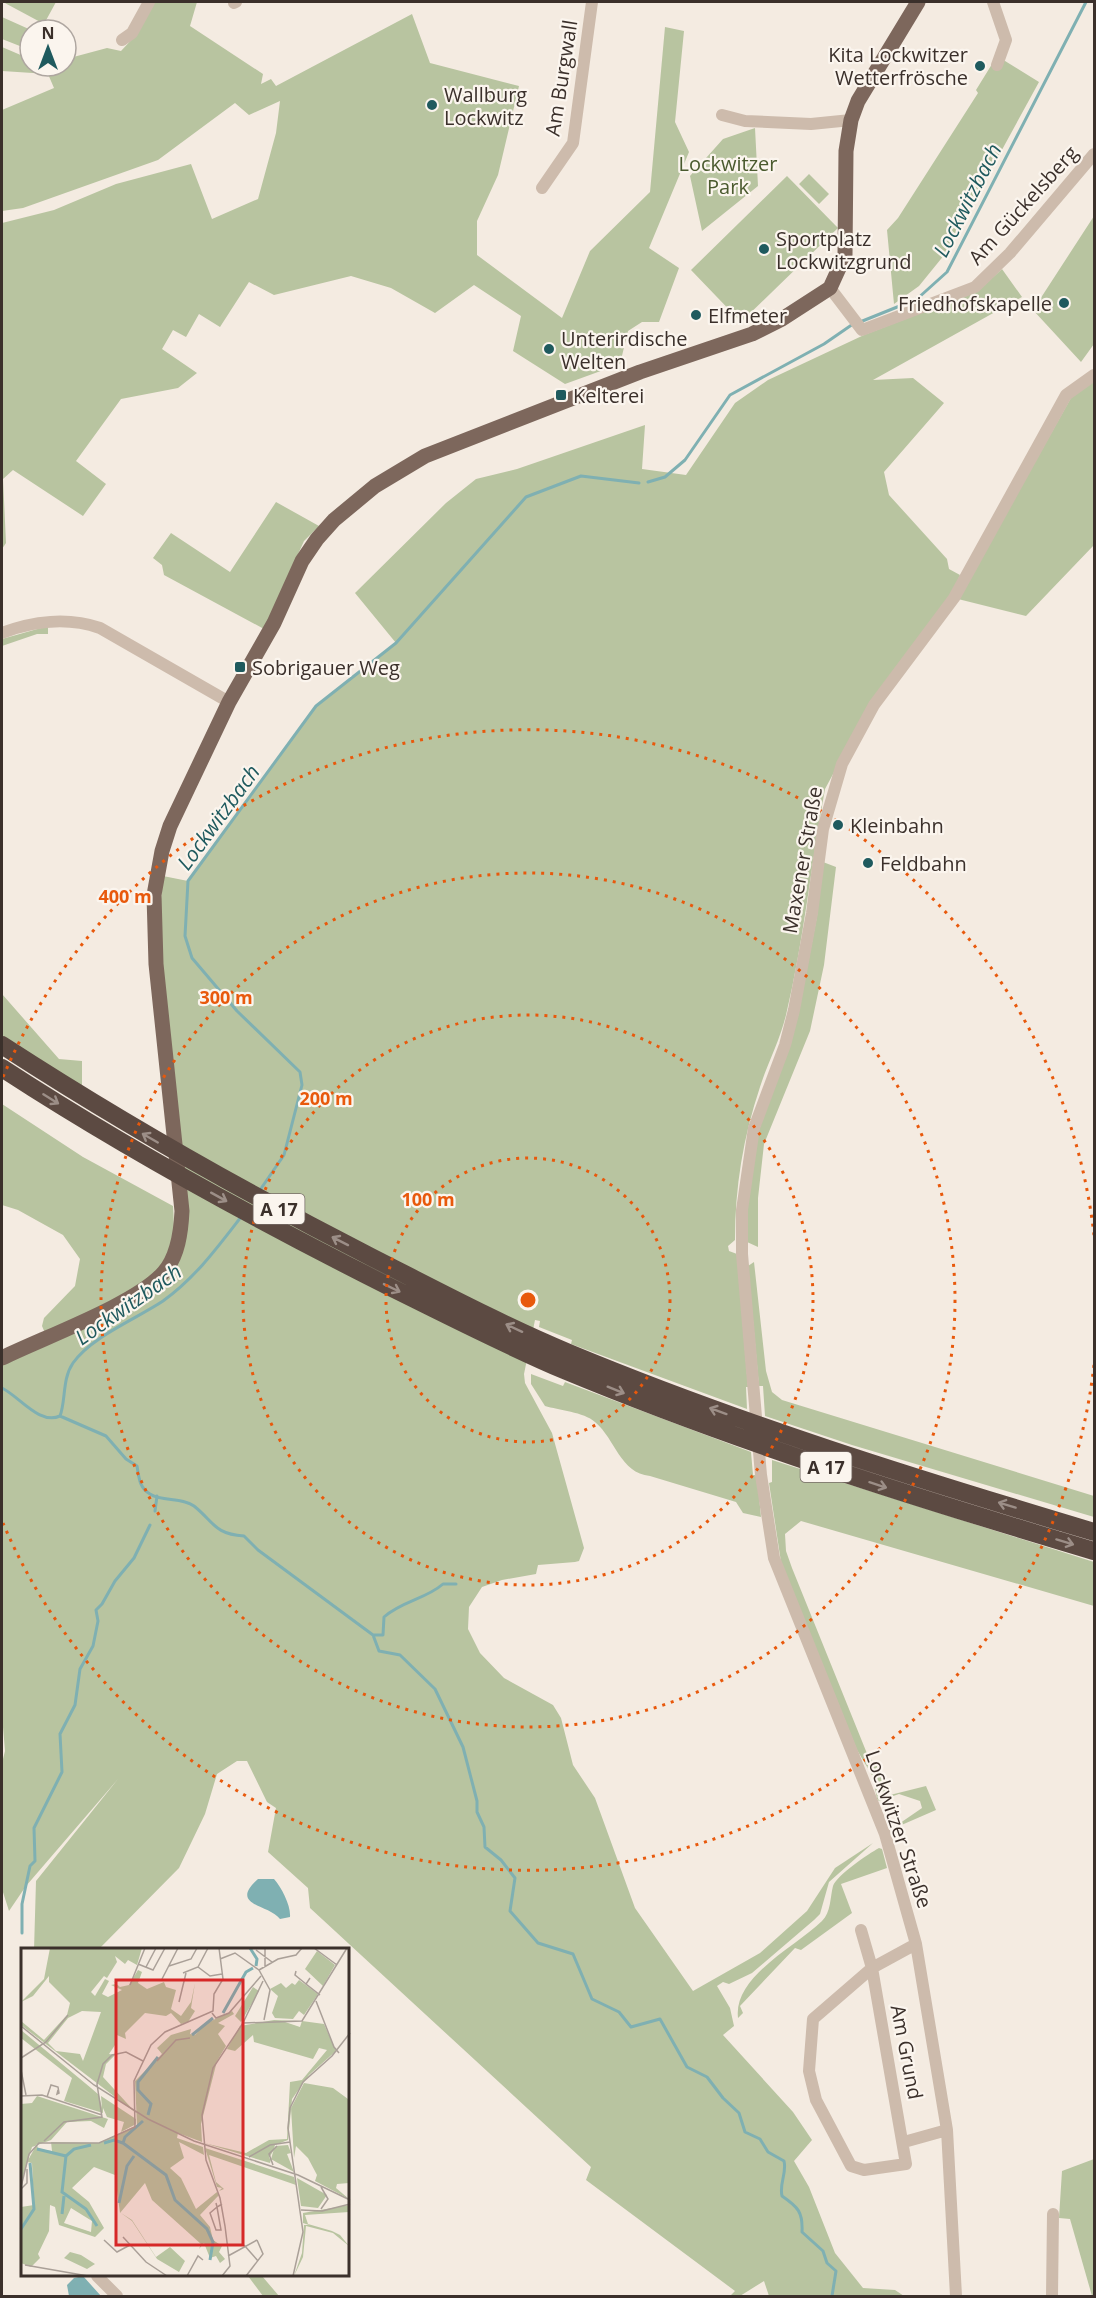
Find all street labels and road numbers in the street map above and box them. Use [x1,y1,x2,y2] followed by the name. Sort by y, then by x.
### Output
[538,18,584,138] street label: Am Burgwall
[962,140,1084,270] street label: Am Gückelsberg
[776,784,828,936] street label: Maxener Straße
[254,1194,304,1224] road number: A 17
[800,1452,852,1482] road number: A 17
[859,1746,939,1912] street label: Lockwitzer Straße
[885,2002,929,2102] street label: Am Grund

